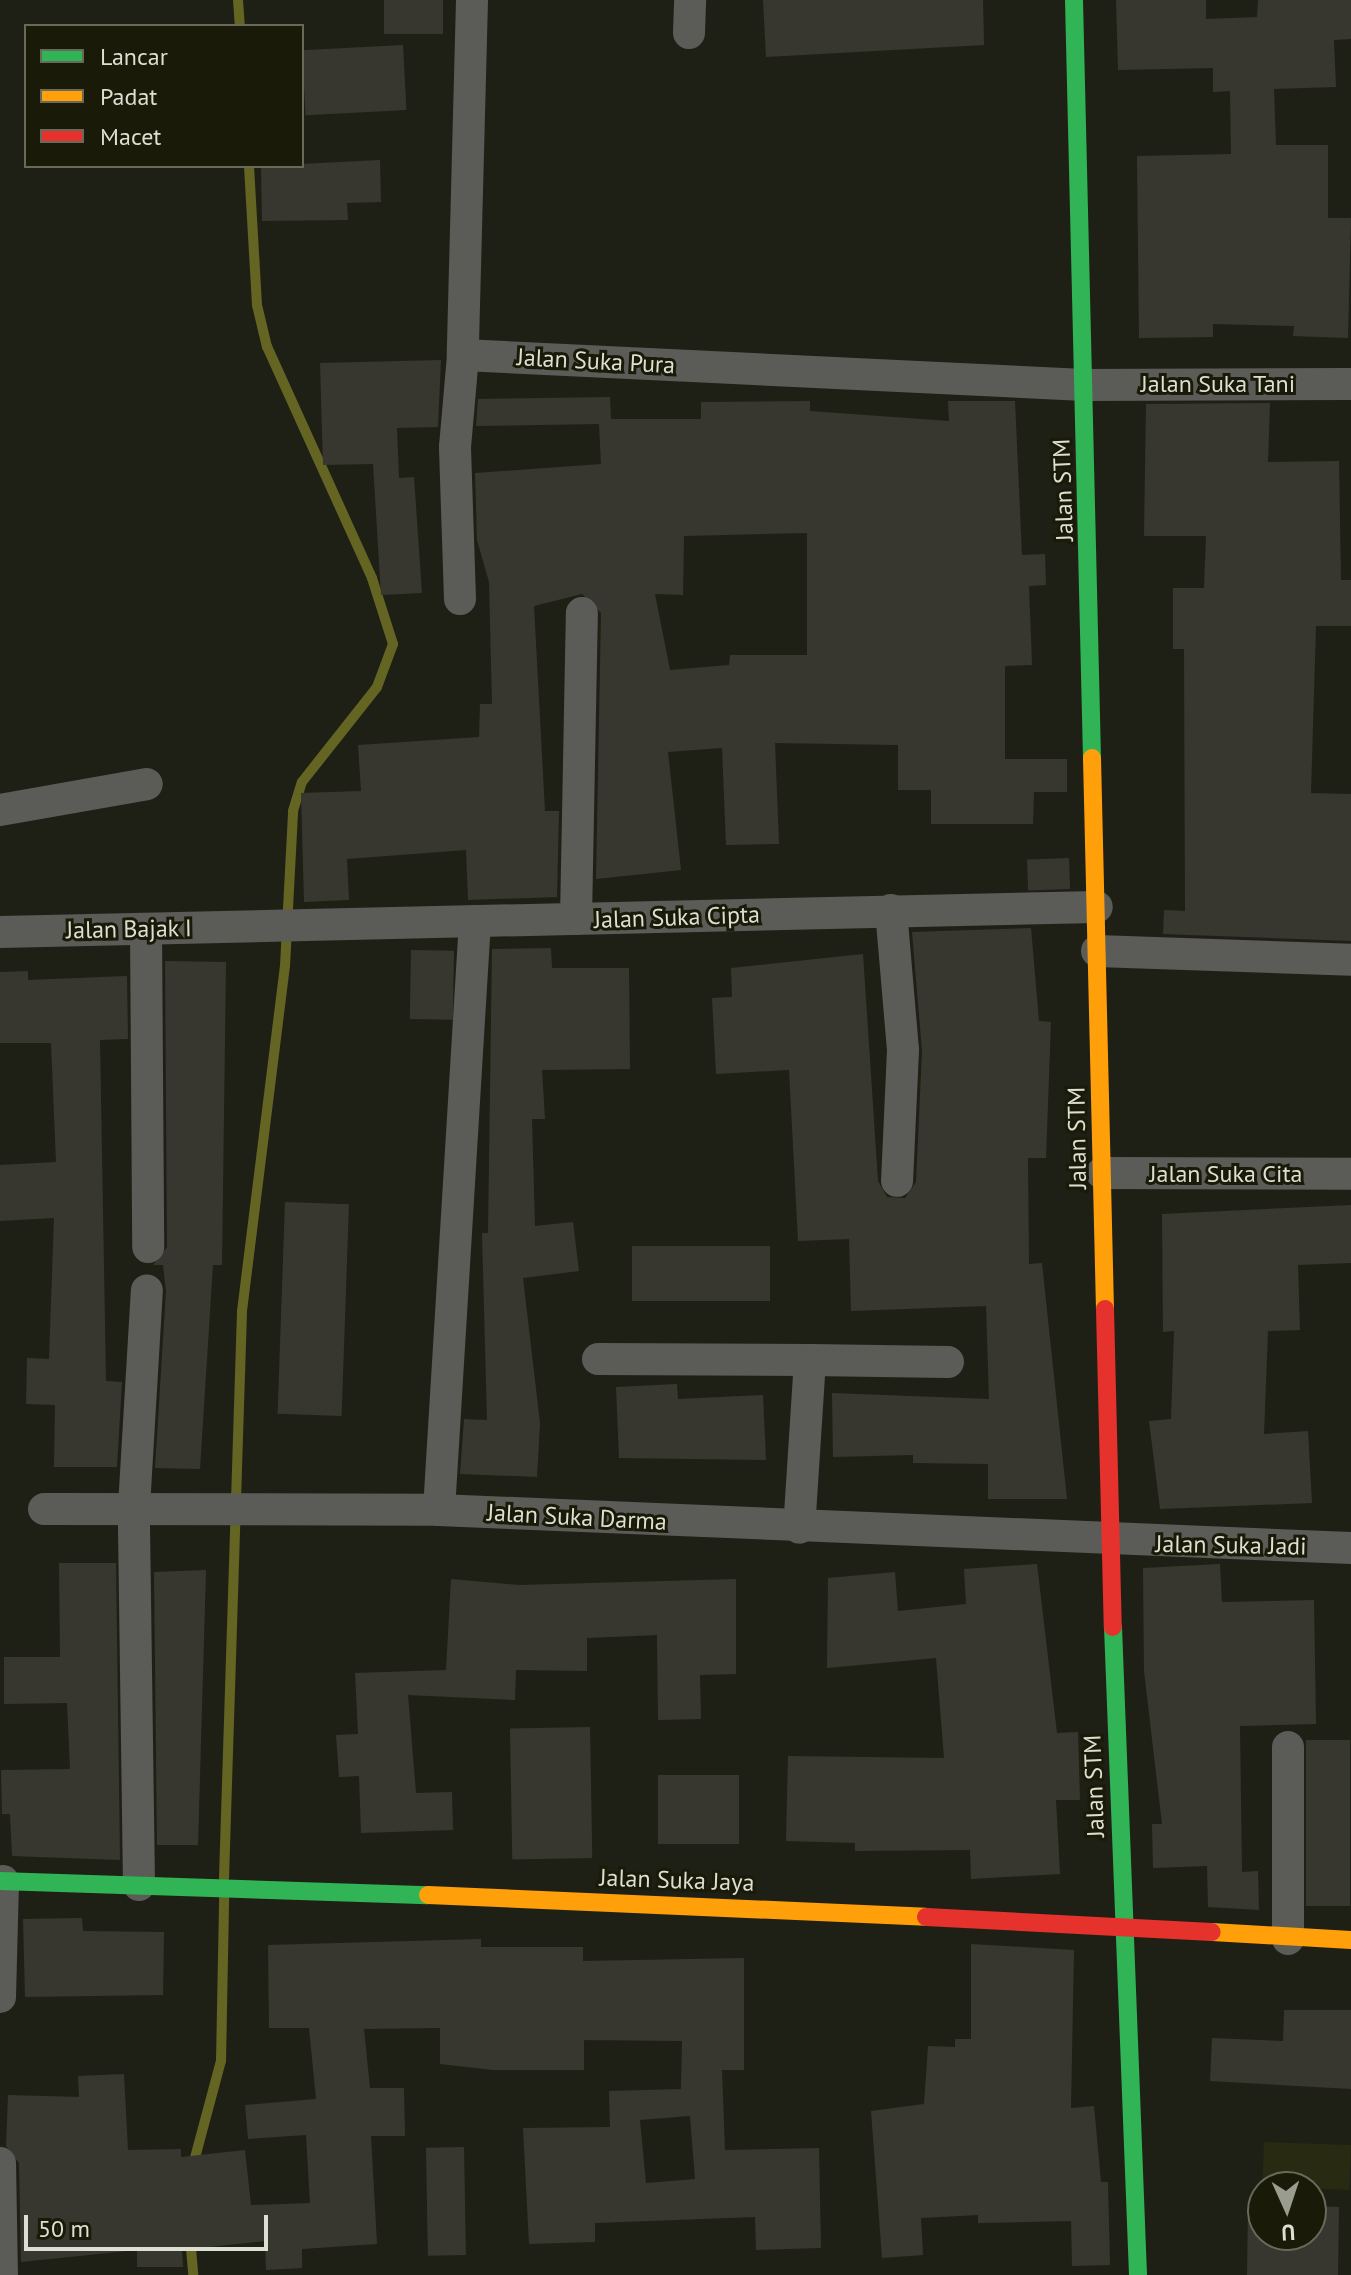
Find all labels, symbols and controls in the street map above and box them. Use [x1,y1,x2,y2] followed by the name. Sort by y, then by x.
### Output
[24,24,304,168] legend
[100,41,168,72] text: Lancar
[100,81,157,112] text: Padat
[100,121,162,152] text: Macet
[516,342,676,380] street label: Jalan Suka Pura
[1140,370,1296,398] street label: Jalan Suka Tani
[1047,438,1079,542] street label: Jalan STM
[594,900,760,934] street label: Jalan Suka Cipta
[66,913,192,945] street label: Jalan Bajak I
[1062,1087,1092,1189] street label: Jalan STM
[1150,1160,1302,1188] street label: Jalan Suka Cita
[486,1498,668,1536] street label: Jalan Suka Darma
[1155,1529,1307,1561] street label: Jalan Suka Jadi
[1078,1734,1110,1838] street label: Jalan STM
[599,1863,755,1897] street label: Jalan Suka Jaya
[1247,2171,1327,2251] north arrow
[28,2199,272,2249] scale bar
[38,2213,90,2244] text: 50 m
[1281,2219,1296,2247] text: U

